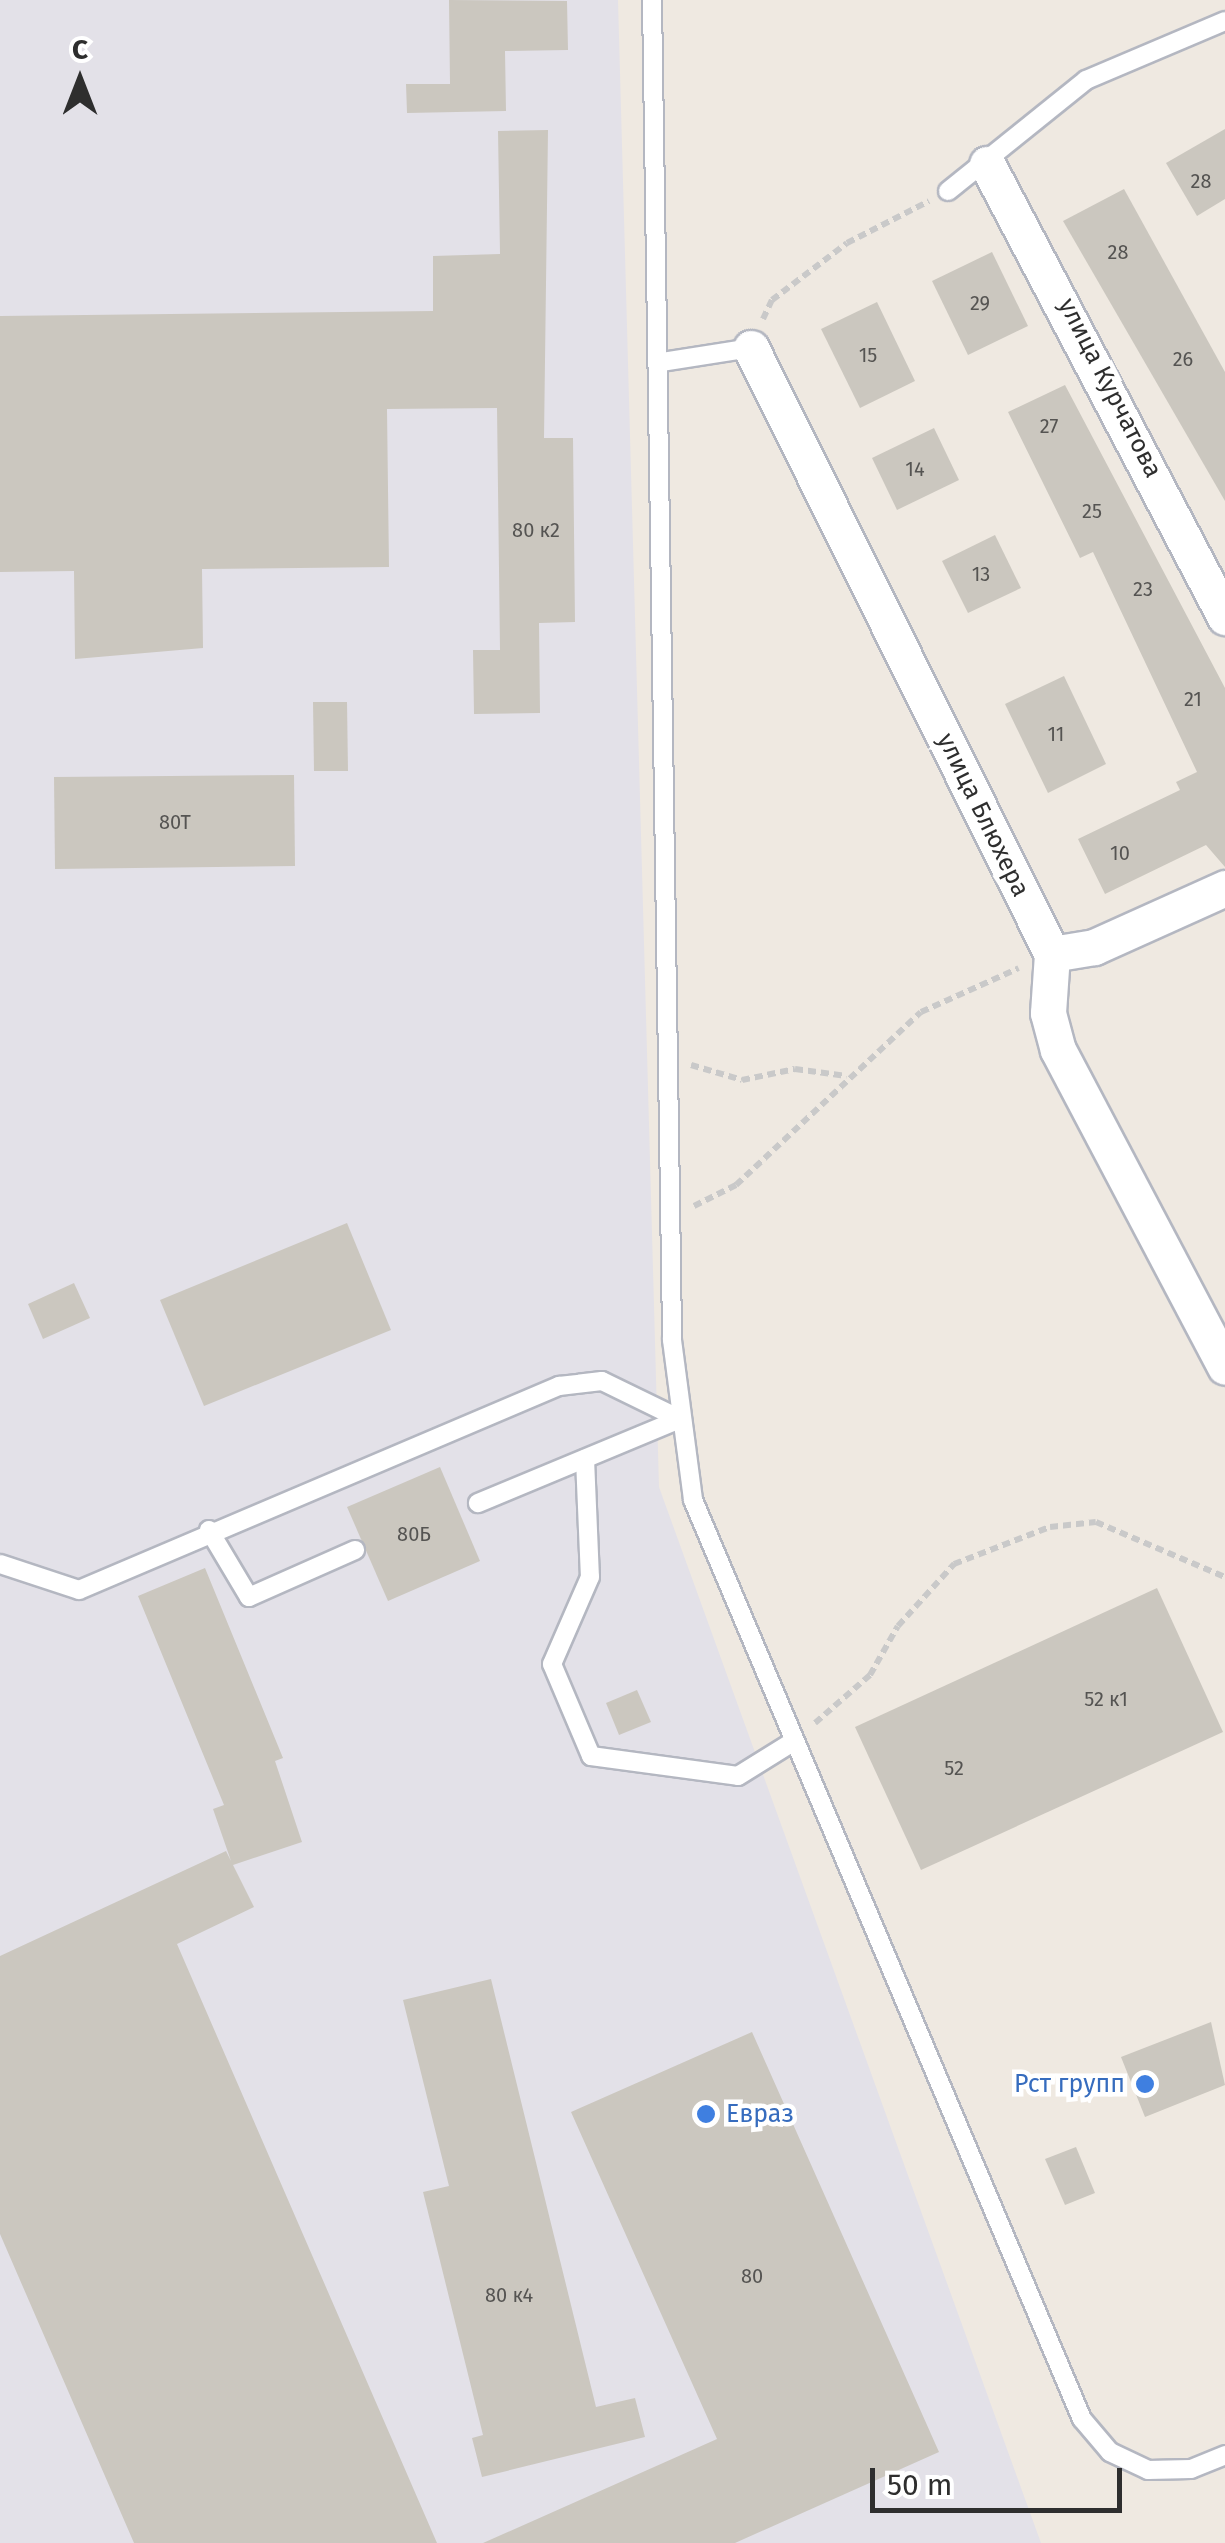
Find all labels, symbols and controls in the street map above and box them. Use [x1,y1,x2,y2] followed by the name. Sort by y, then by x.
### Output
[30,30,130,130] north arrow
[72,33,88,66] text: С
[1191,169,1211,193] house number: 28
[1108,240,1128,264] house number: 28
[970,291,990,315] house number: 29
[1052,293,1168,483] street label: улица Курчатова
[859,343,877,367] house number: 15
[1173,347,1193,371] house number: 26
[1040,414,1058,438] house number: 27
[905,457,925,481] house number: 14
[1082,499,1102,523] house number: 25
[512,518,560,542] house number: 80 к2
[972,562,990,586] house number: 13
[1133,577,1153,601] house number: 23
[1184,687,1202,711] house number: 21
[1047,722,1065,746] house number: 11
[930,728,1036,902] street label: улица Блюхера
[159,810,191,834] house number: 80Т
[1110,841,1130,865] house number: 10
[397,1522,431,1546] house number: 80Б
[1084,1687,1128,1711] house number: 52 к1
[944,1756,964,1780] house number: 52
[1014,2069,1125,2099] place label: Рст групп
[1134,2073,1156,2095] marker: Рст групп
[726,2099,794,2129] place label: Евраз
[695,2103,717,2125] marker: Евраз
[741,2264,763,2288] house number: 80
[485,2283,533,2307] house number: 80 к4
[875,2448,1128,2510] scale bar
[887,2467,952,2503] text: 50 m

